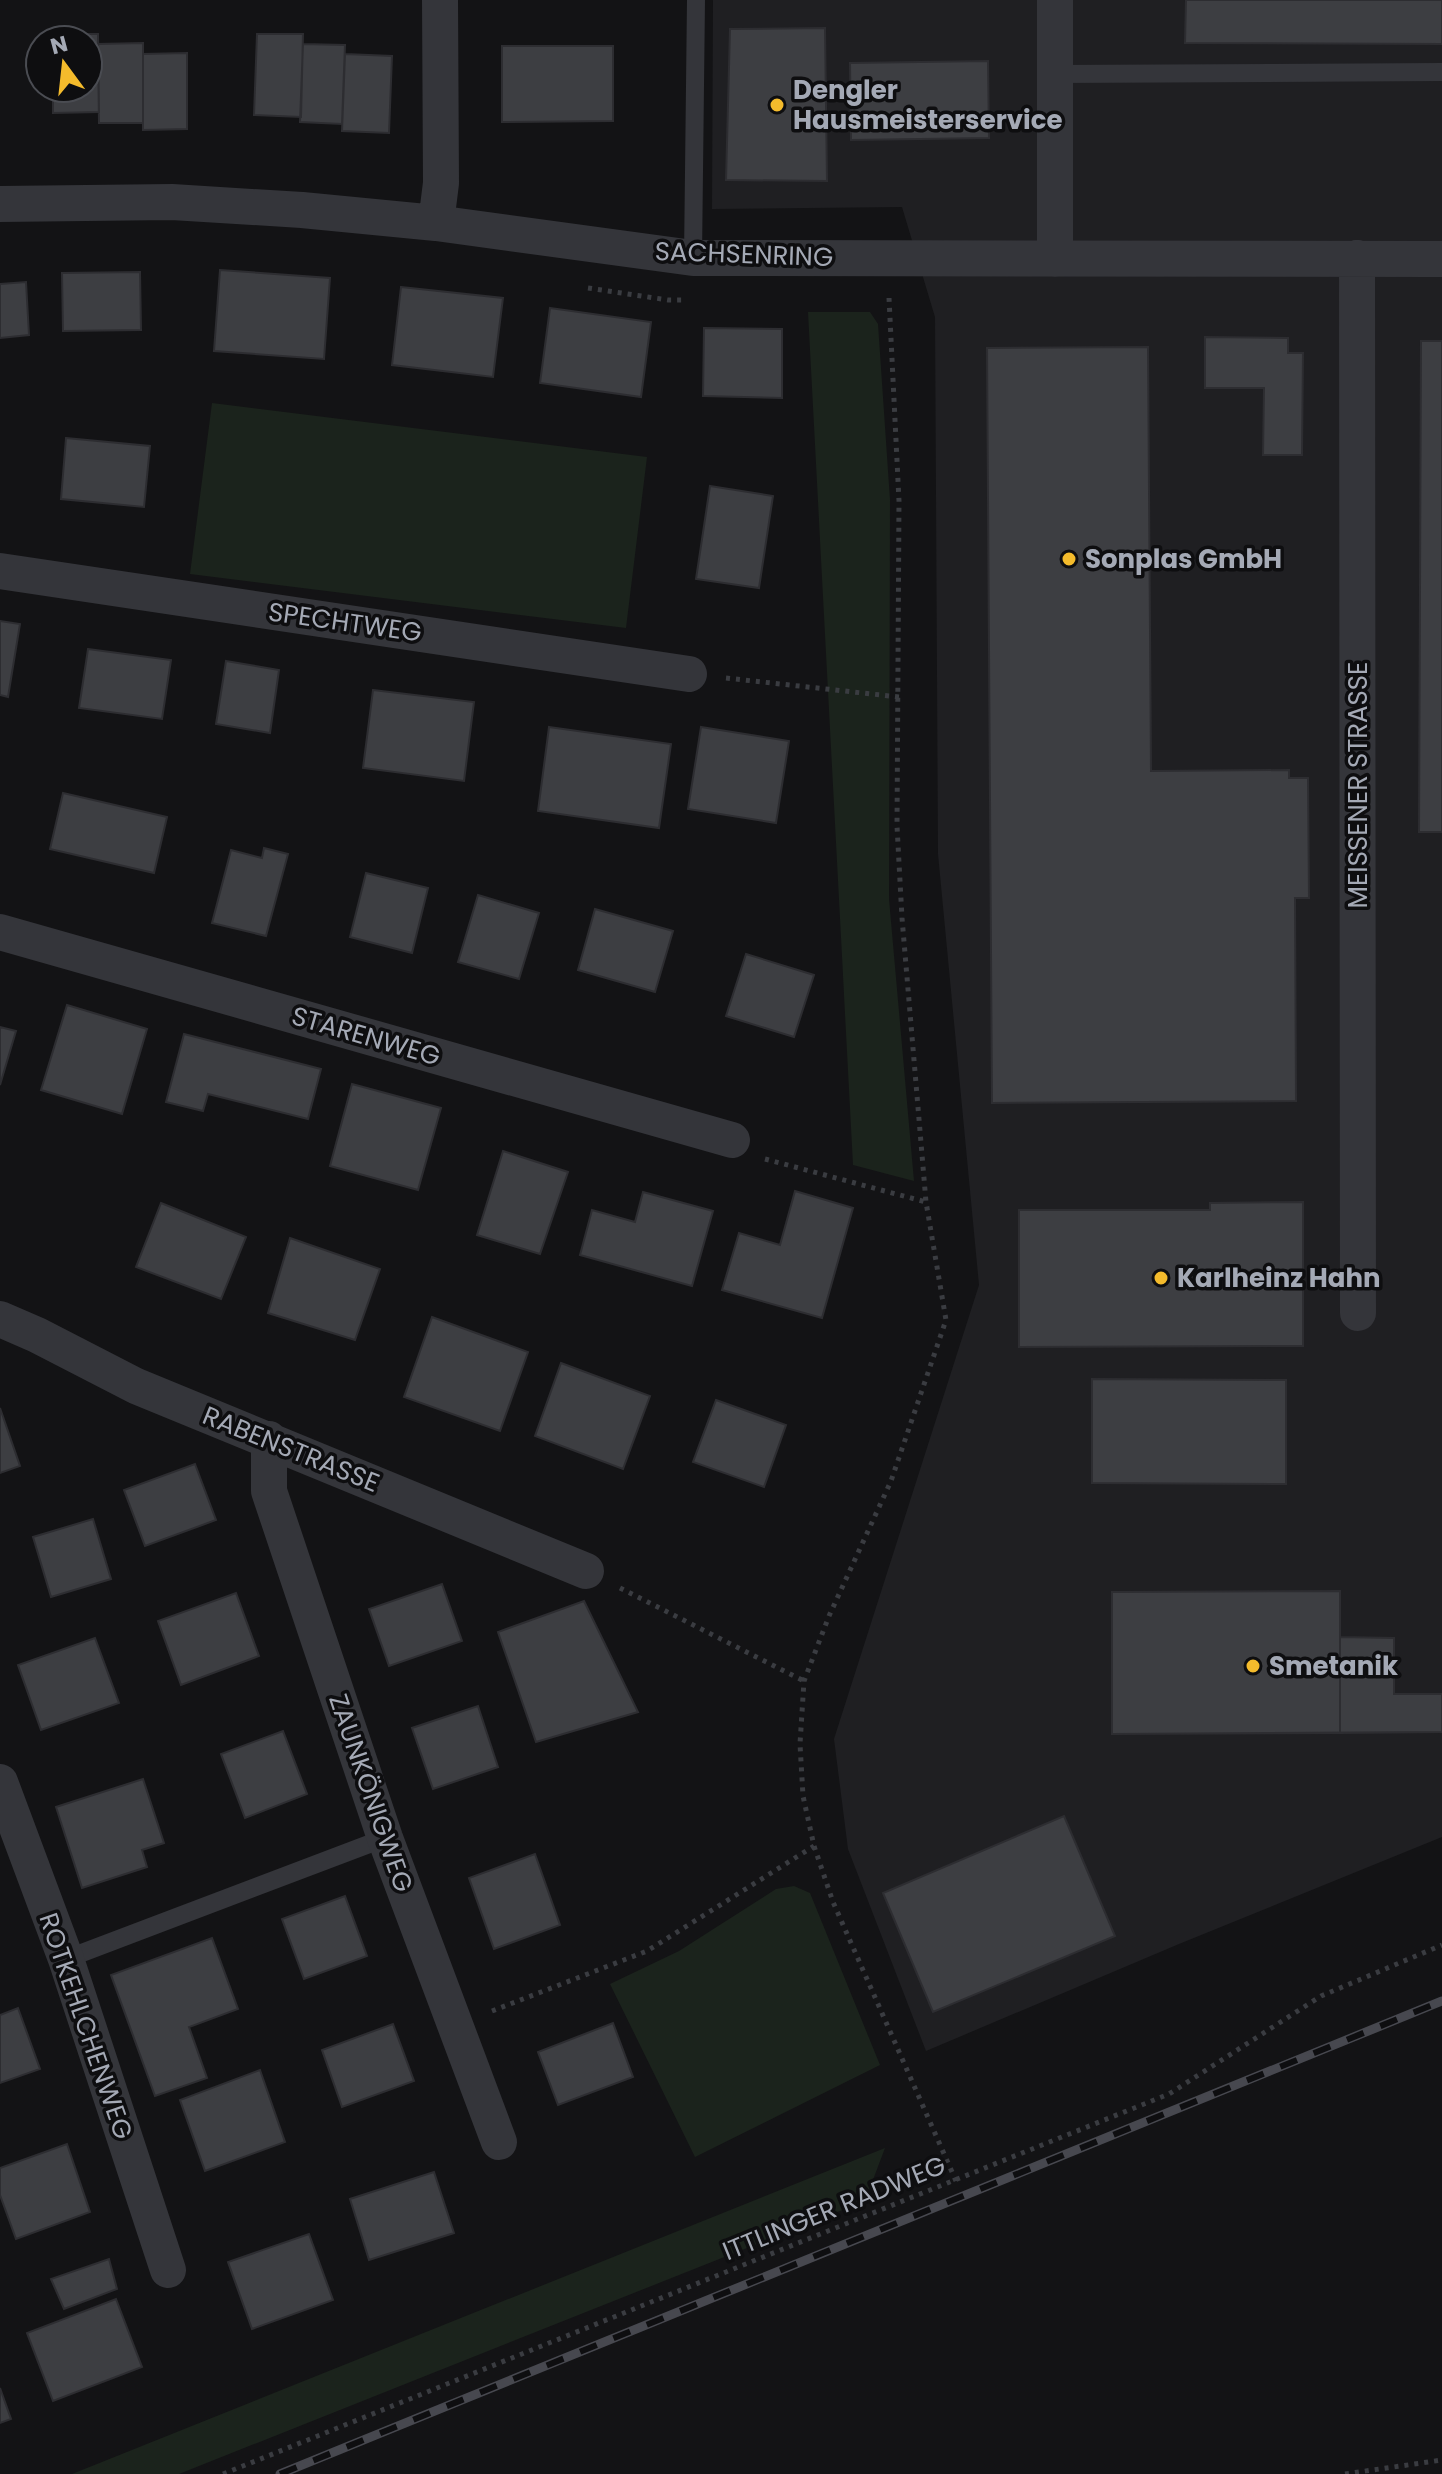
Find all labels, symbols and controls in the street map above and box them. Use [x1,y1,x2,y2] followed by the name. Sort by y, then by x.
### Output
[24,24,104,104] north arrow
[47,28,71,62] text: N
[793,72,1062,138] place label: Dengler Hausmeisterservice
[768,96,786,114] marker: Dengler Hausmeisterservice
[654,233,834,275] street label: SACHSENRING
[1085,541,1282,577] place label: Sonplas GmbH
[1060,550,1078,568] marker: Sonplas GmbH
[266,593,424,651] street label: SPECHTWEG
[1340,662,1376,908] street label: MEISSENER STRASSE
[287,998,445,1074] street label: STARENWEG
[1177,1260,1380,1296] place label: Karlheinz Hahn
[1152,1269,1170,1287] marker: Karlheinz Hahn
[197,1397,385,1501] street label: RABENSTRASSE
[1269,1648,1398,1684] place label: Smetanik
[1244,1657,1262,1675] marker: Smetanik
[320,1689,422,1897] street label: ZAUNKÖNIGWEG
[30,1908,142,2144] street label: ROTKEHLCHENWEG
[717,2147,951,2269] street label: ITTLINGER RADWEG

